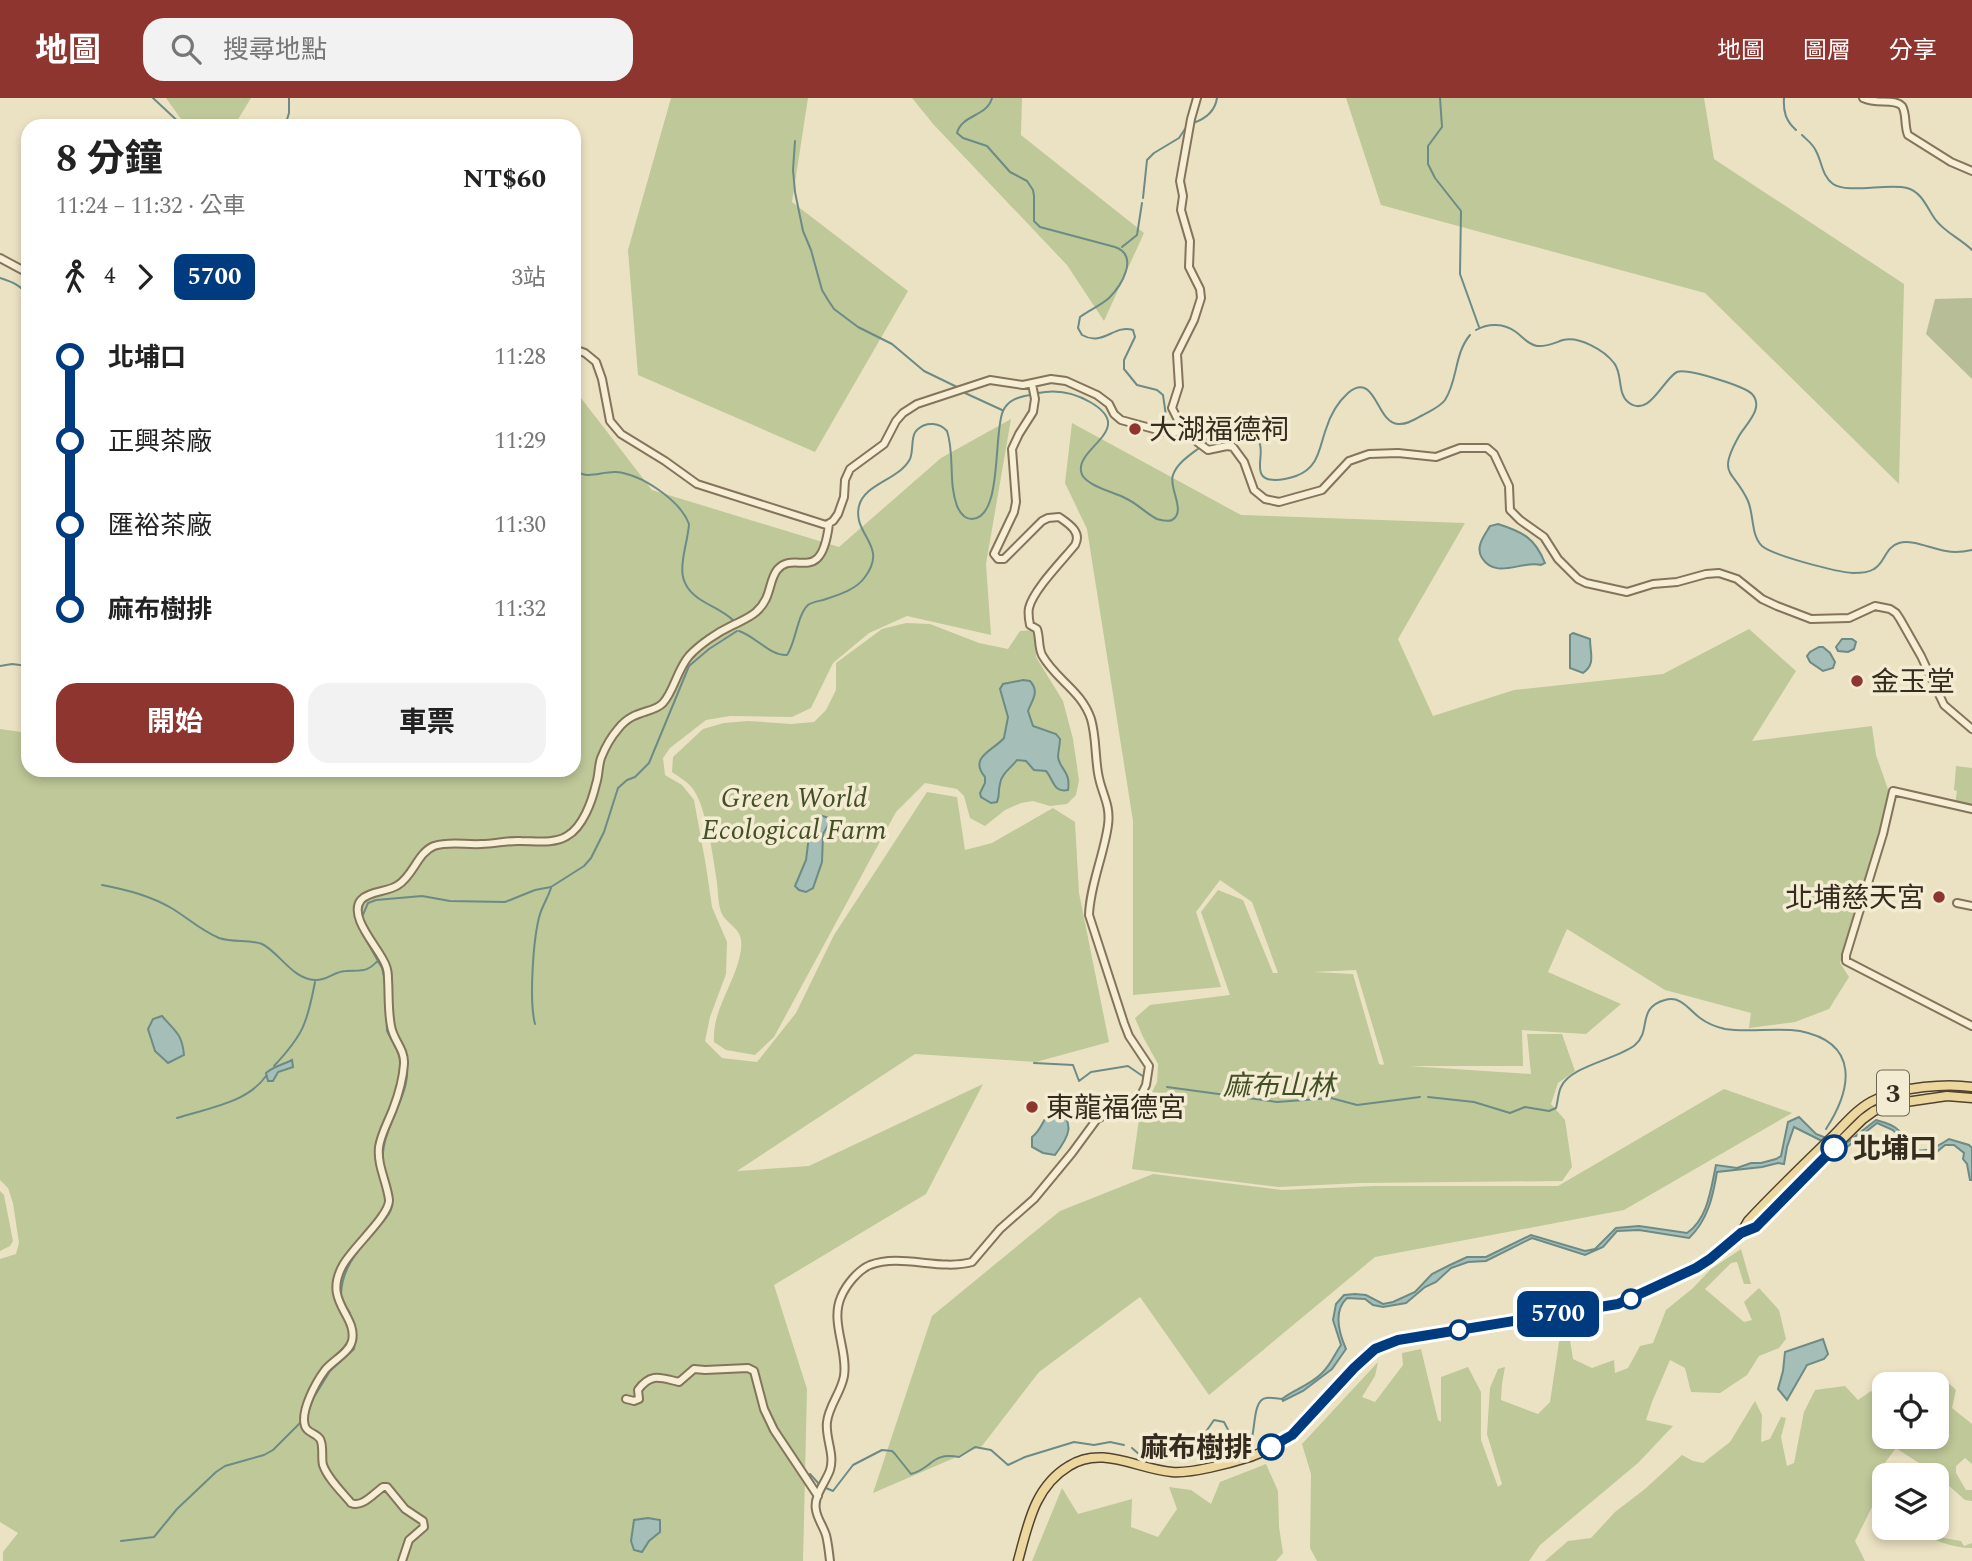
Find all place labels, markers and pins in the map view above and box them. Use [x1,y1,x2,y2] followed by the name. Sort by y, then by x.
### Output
[1149,409,1289,452] place label: 大湖福德祠
[1127,421,1143,437] marker: 大湖福德祠
[1871,661,1955,704] place label: 金玉堂
[1849,673,1865,689] marker: 金玉堂
[1785,877,1925,920] place label: 北埔慈天宮
[1931,889,1947,905] marker: 北埔慈天宮
[1046,1087,1186,1130] place label: 東龍福德宮
[1024,1099,1040,1115] marker: 東龍福德宮
[1853,1128,1937,1171] place label: 北埔口
[1821,1135,1847,1161] marker: 北埔口
[1621,1289,1641,1309] unlabelled marker
[1449,1320,1469,1340] unlabelled marker
[1140,1427,1252,1470] place label: 麻布樹排
[1258,1434,1284,1460] marker: 麻布樹排

